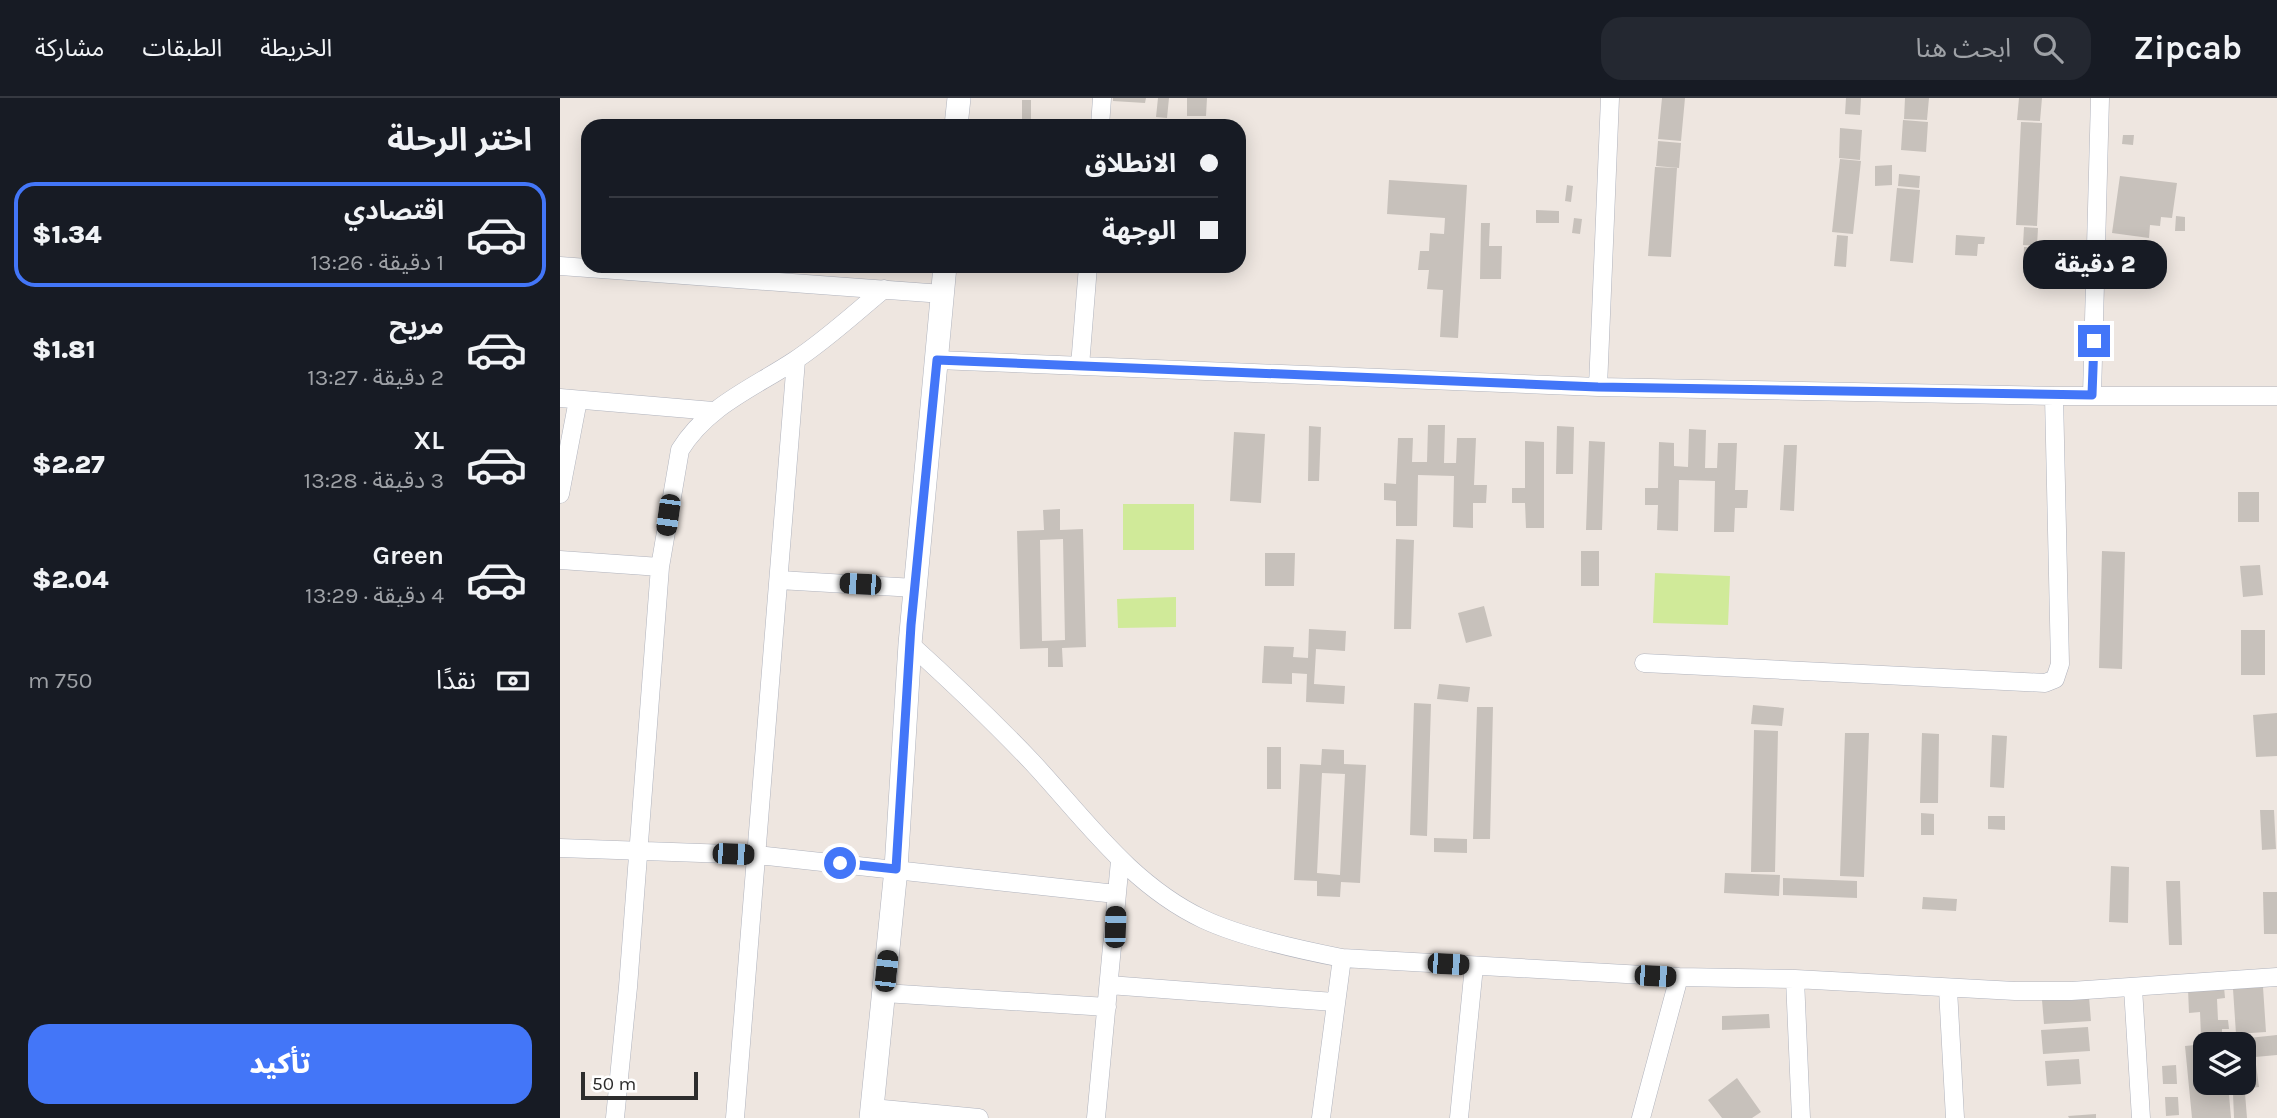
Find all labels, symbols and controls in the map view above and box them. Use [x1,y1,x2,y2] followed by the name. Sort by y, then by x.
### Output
[1601,17,2091,80] search box
[2029,29,2067,67] icon: search
[2133,29,2242,67] text: Zipcab
[1916,33,2011,64] text: ابحث هنا
[35,34,104,62] text: مشاركة
[142,34,222,62] text: الطبقات
[260,34,332,62] text: الخريطة
[387,121,532,158] text: اختر الرحلة
[1085,148,1176,179] text: الانطلاق
[344,195,444,226] text: اقتصادي
[465,203,528,266] icon: car
[1102,215,1176,246] text: الوجهة
[32,219,102,250] text: $1.34
[2022,240,2166,288] callout: 2 دقيقة
[311,249,444,276] text: 1 دقيقة · 13:26
[2055,251,2135,278] text: 2 دقيقة
[389,310,444,341] text: مريح
[465,318,528,381] icon: car
[2078,325,2110,357] route end
[32,334,96,365] text: $1.81
[307,364,444,391] text: 2 دقيقة · 13:27
[413,425,444,456] text: XL
[465,433,528,496] icon: car
[32,449,105,480] text: $2.27
[304,467,444,494] text: 3 دقيقة · 13:28
[655,493,682,537] car
[372,540,444,571] text: Green
[465,548,528,611] icon: car
[32,564,109,595] text: $2.04
[839,572,882,596] car
[305,582,444,609] text: 4 دقيقة · 13:29
[494,662,532,700] icon: cash
[436,665,476,696] text: نقدًا
[28,667,92,694] text: 750 m
[712,843,755,865] car
[824,847,856,879] route start
[1104,906,1127,948] car
[874,949,899,993] car
[1427,952,1470,976] car
[1634,964,1677,988] car
[28,1024,532,1104] button: تأكيد
[2193,1032,2256,1095] map controls
[2193,1032,2256,1095] button: layers
[581,1069,698,1101] scale bar
[592,1073,636,1095] text: 50 m

